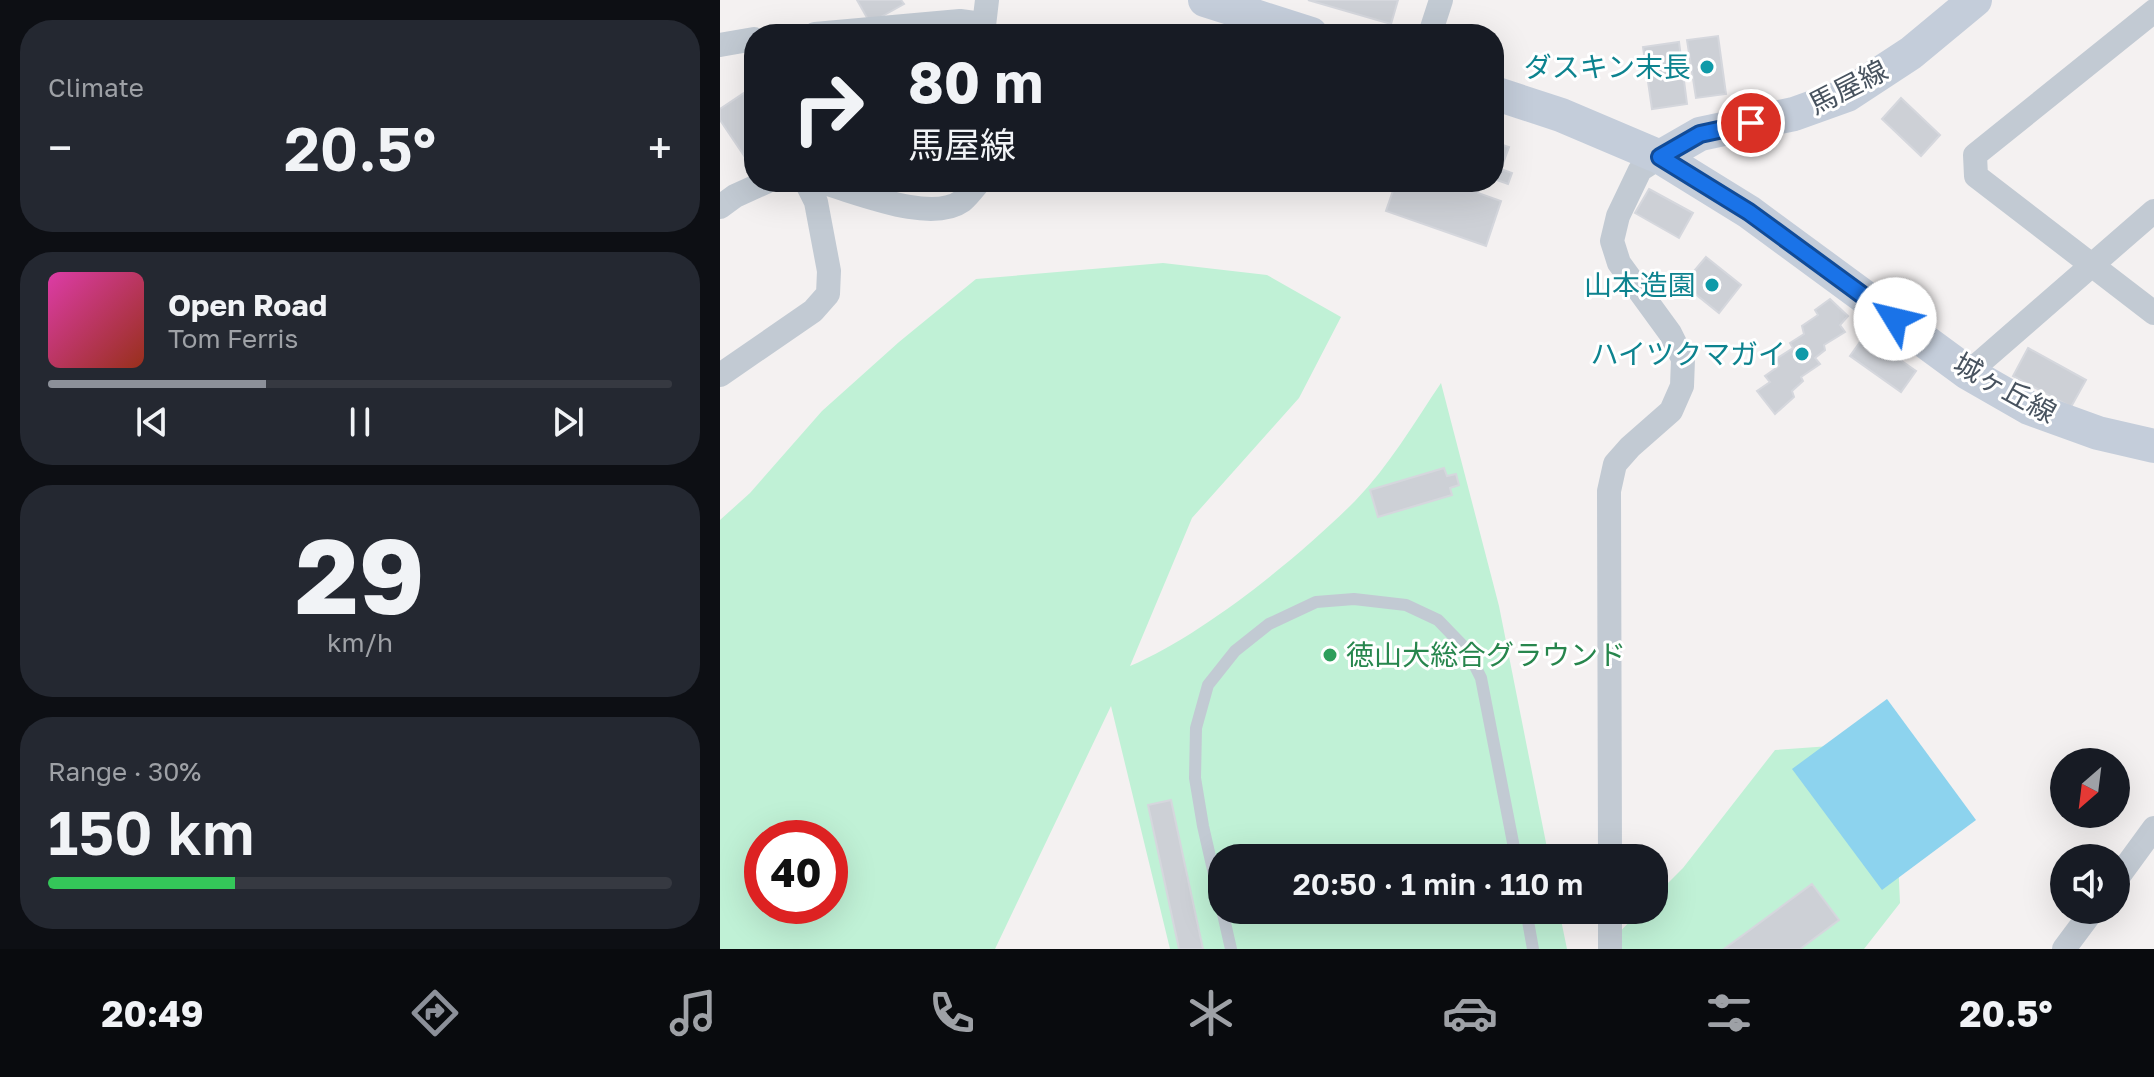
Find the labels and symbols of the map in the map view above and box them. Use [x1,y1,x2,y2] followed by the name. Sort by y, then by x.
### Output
[1524,50,1691,83] place label: ダスキン末長
[1803,53,1893,120] street label: 馬屋線
[1698,58,1716,76] marker: ダスキン末長
[1717,89,1785,157] pin
[1584,268,1696,301] place label: 山本造園
[1703,276,1721,294] marker: 山本造園
[1853,277,1937,361] position arrow
[1591,337,1786,370] place label: ハイツクマガイ
[1793,345,1811,363] marker: ハイツクマガイ
[1948,346,2062,429] street label: 城ヶ丘線
[1346,638,1626,671] place label: 徳山大総合グラウンド
[1321,646,1339,664] marker: 徳山大総合グラウンド
[2050,748,2130,828] north arrow
[744,820,848,924] speed limit sign: 40

